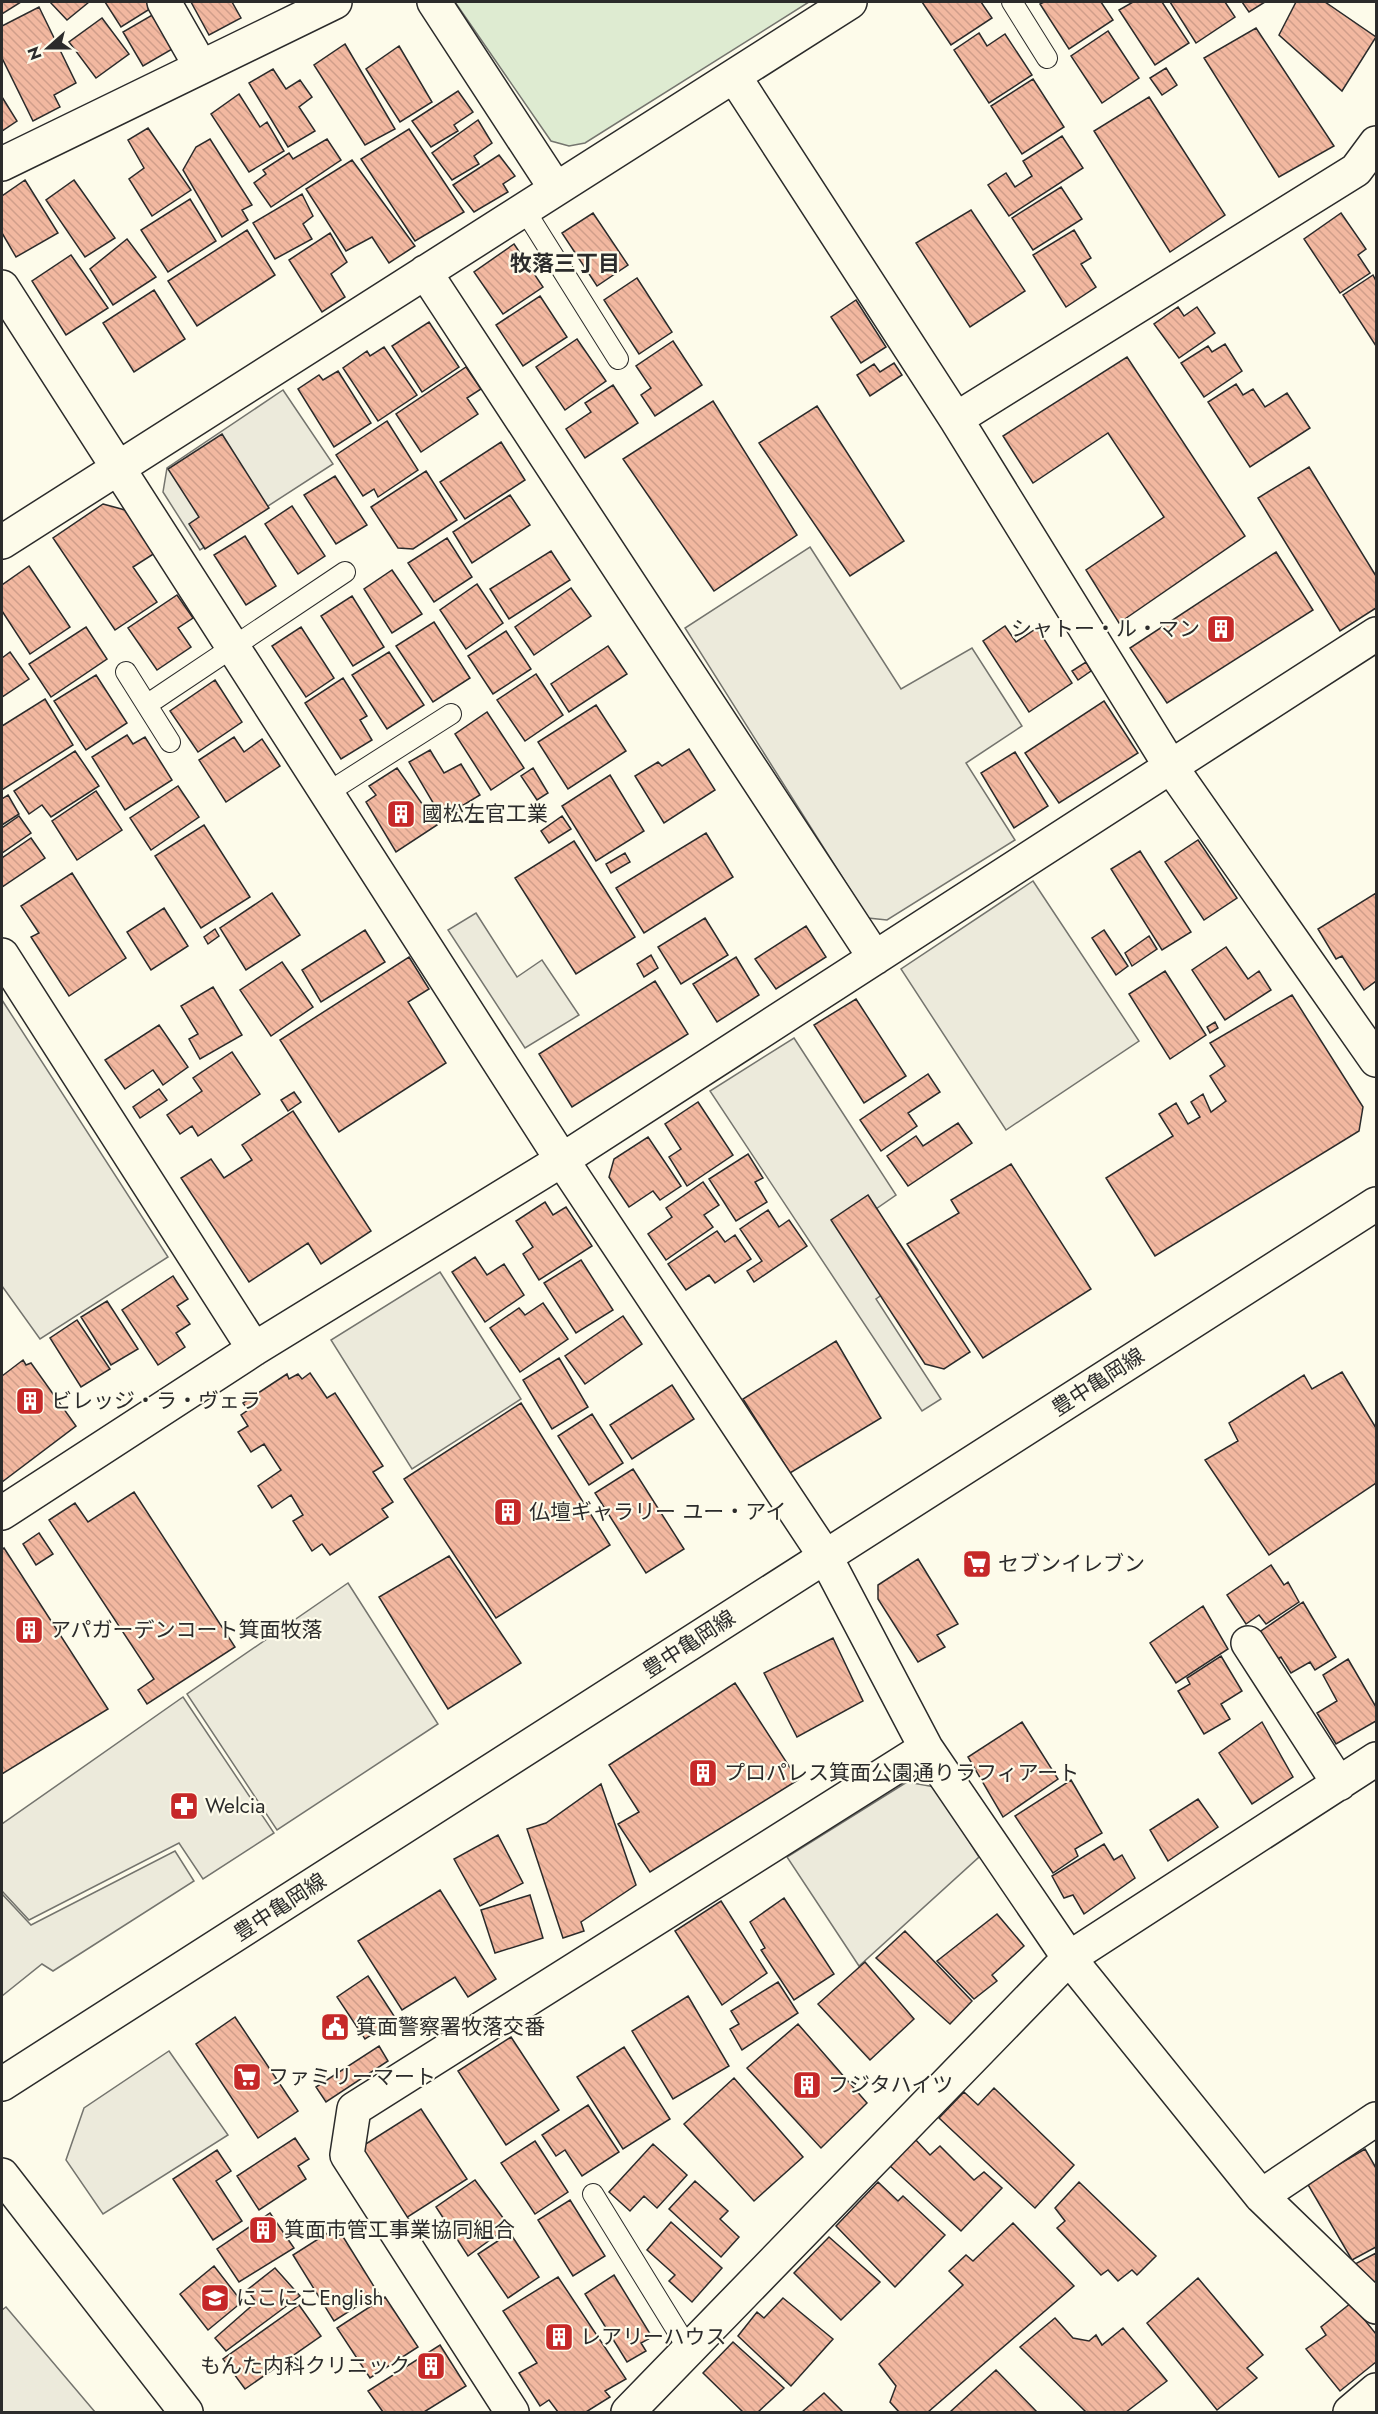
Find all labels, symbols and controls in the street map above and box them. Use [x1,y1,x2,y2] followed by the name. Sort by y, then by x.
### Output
[18,18,78,78] north arrow
[21,43,47,63] text: N
[510,247,620,279] district label: 牧落三丁目
[1205,613,1237,645] building icon: シャトー・ル・マン
[1011,614,1200,644] place label: シャトー・ル・マン
[385,798,417,830] building icon: 國松左官工業
[422,799,548,829] place label: 國松左官工業
[1046,1341,1150,1423] street label: 豊中亀岡線
[14,1385,46,1417] building icon: ビレッジ・ラ・ヴェラ
[51,1386,261,1416] place label: ビレッジ・ラ・ヴェラ
[492,1496,524,1528] building icon: 仏壇ギャラリー ユー・アイ
[529,1497,786,1527] place label: 仏壇ギャラリー ユー・アイ
[961,1548,993,1580] supermarket icon: セブンイレブン
[998,1549,1145,1579] place label: セブンイレブン
[637,1603,741,1685] street label: 豊中亀岡線
[13,1614,45,1646] building icon: アパガーデンコート箕面牧落
[50,1615,323,1645] place label: アパガーデンコート箕面牧落
[687,1757,719,1789] building icon: プロパレス箕面公園通りラフィアート
[724,1758,1079,1788] place label: プロパレス箕面公園通りラフィアート
[168,1790,200,1822] pharmacy icon: Welcia
[205,1791,265,1821] place label: Welcia
[228,1866,332,1948] street label: 豊中亀岡線
[319,2011,351,2043] public building icon: 箕面警察署牧落交番
[356,2012,545,2042] place label: 箕面警察署牧落交番
[231,2061,263,2093] supermarket icon: ファミリーマート
[268,2062,436,2092] place label: ファミリーマート
[791,2069,823,2101] building icon: フジタハイツ
[828,2070,953,2100] place label: フジタハイツ
[247,2214,279,2246] building icon: 箕面市管工事業協同組合
[284,2215,515,2245] place label: 箕面市管工事業協同組合
[199,2282,231,2314] school or university icon: にこにこEnglish
[236,2283,383,2313] place label: にこにこEnglish
[543,2321,575,2353] building icon: レアリーハウス
[580,2322,727,2352] place label: レアリーハウス
[415,2350,447,2382] building icon: もんた内科クリニック
[200,2351,410,2381] place label: もんた内科クリニック

